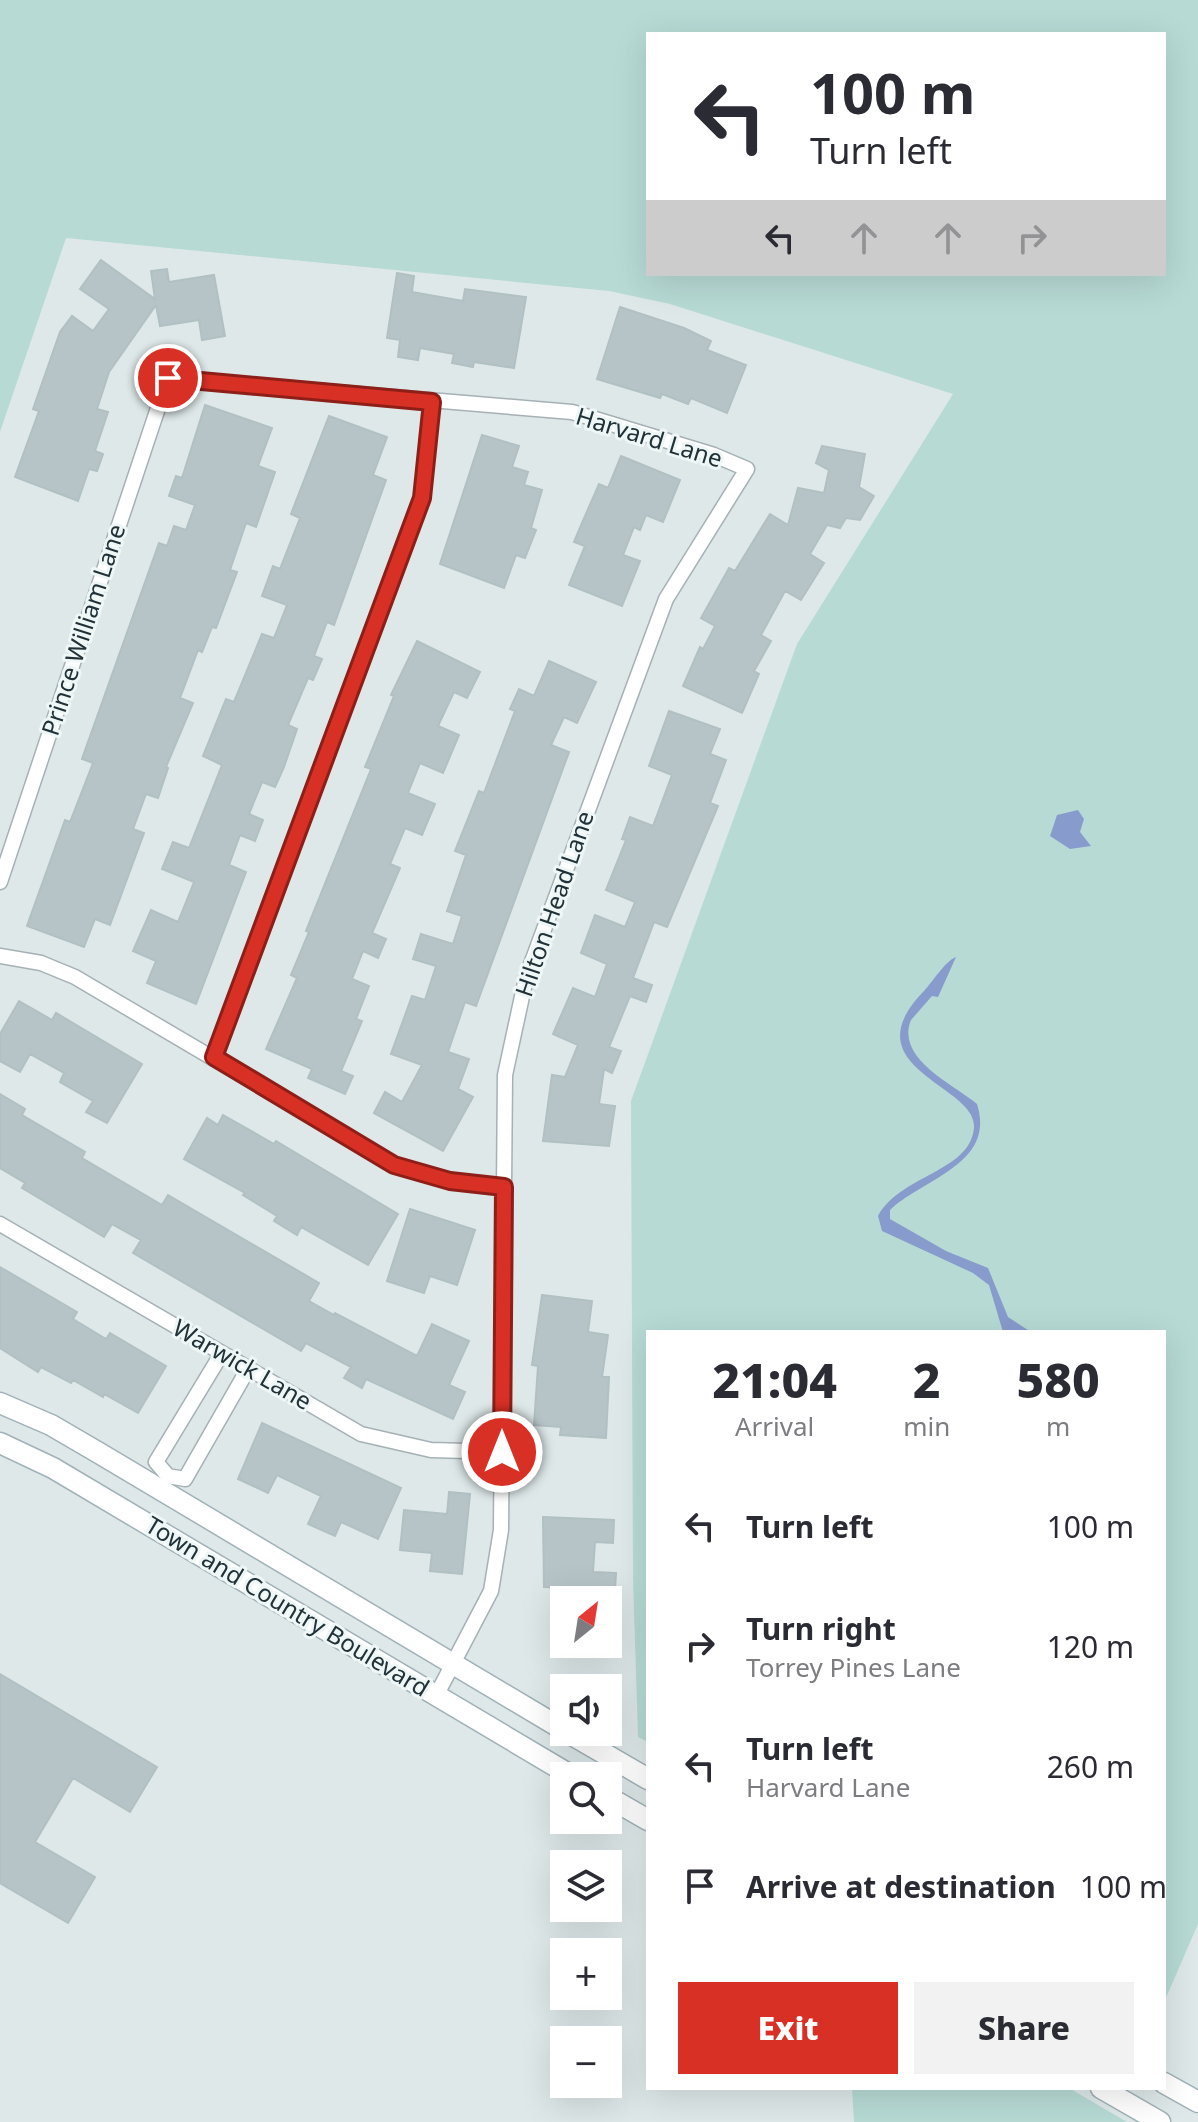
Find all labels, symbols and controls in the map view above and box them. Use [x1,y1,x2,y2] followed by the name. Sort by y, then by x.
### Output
[810,54,975,130] text: 100 m
[678,64,782,168] icon: left
[810,126,952,175] text: Turn left
[758,216,802,260] icon: left
[842,216,886,260] icon: ahead
[926,216,970,260] icon: ahead
[1010,216,1054,260] icon: right
[134,344,202,412] pin
[146,356,190,400] icon: arrive
[572,399,727,475] street label: Harvard Lane
[33,520,132,739] street label: Prince William Lane
[506,806,601,1001] street label: Hilton Head Lane
[167,1311,318,1417] street label: Warwick Lane
[712,1347,837,1412] text: 21:04
[913,1347,941,1412] text: 2
[1017,1347,1100,1412] text: 580
[735,1408,814,1444] text: Arrival
[903,1408,950,1444] text: min
[1046,1408,1070,1444] text: m
[460,1410,544,1494] position arrow
[678,1504,722,1548] icon: left
[746,1506,874,1547] text: Turn left
[1047,1506,1134,1547] text: 100 m
[140,1508,436,1704] street label: Town and Country Boulevard
[550,1586,622,1658] north arrow
[550,1586,622,2098] map controls
[746,1608,896,1649] text: Turn right
[678,1624,722,1668] icon: right
[1047,1626,1134,1667] text: 120 m
[746,1649,961,1685] text: Torrey Pines Lane
[550,1674,622,1746] button: sound
[746,1728,874,1769] text: Turn left
[678,1744,722,1788] icon: left
[1047,1746,1134,1787] text: 260 m
[550,1762,622,1834] button: search
[746,1769,910,1805] text: Harvard Lane
[550,1850,622,1922] button: layers
[678,1864,722,1908] icon: arrive
[746,1866,1056,1907] text: Arrive at destination
[1080,1866,1167,1907] text: 100 m
[550,1938,622,2010] button: +
[678,1982,898,2074] button: Exit
[914,1982,1134,2074] button: Share
[550,2026,622,2098] button: −

